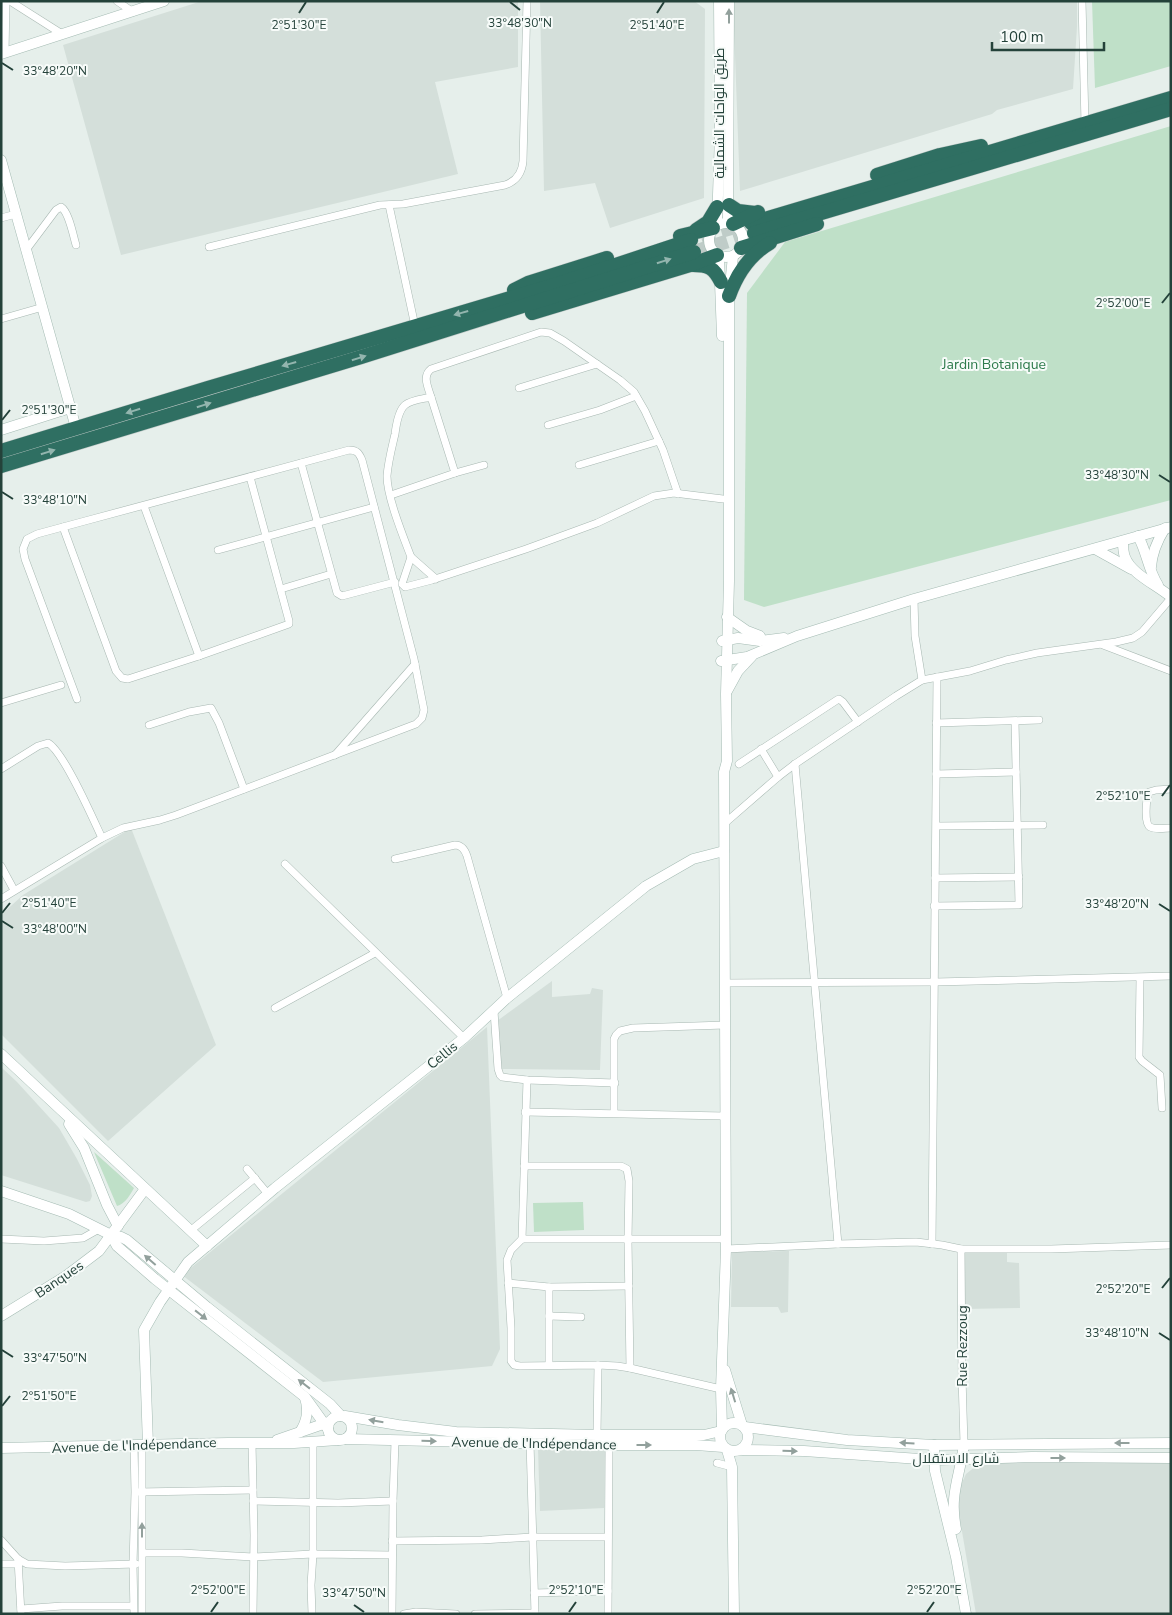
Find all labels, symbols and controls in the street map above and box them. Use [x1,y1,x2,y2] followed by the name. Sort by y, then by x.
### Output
[725,8,733,24] one-way arrow
[488,15,552,31] text: 33°48'30"N
[272,17,326,33] text: 2°51'30"E
[630,17,684,33] text: 2°51'40"E
[992,20,1104,52] scale bar
[1000,27,1044,47] text: 100 m
[710,48,729,178] street label: طريق الواحات الشمالية
[23,63,87,79] text: 33°48'20"N
[657,257,672,265] one-way arrow
[1096,295,1150,311] text: 2°52'00"E
[454,309,469,317] one-way arrow
[352,353,367,361] one-way arrow
[941,355,1046,374] park label: Jardin Botanique
[281,361,296,369] one-way arrow
[196,400,211,408] one-way arrow
[22,402,76,418] text: 2°51'30"E
[126,408,141,415] one-way arrow
[41,447,56,455] one-way arrow
[1085,467,1149,483] text: 33°48'30"N
[23,492,87,508] text: 33°48'10"N
[1096,788,1150,804] text: 2°52'10"E
[22,895,76,911] text: 2°51'40"E
[1085,896,1149,912] text: 33°48'20"N
[23,921,87,937] text: 33°48'00"N
[423,1037,462,1074] street label: Cellis
[144,1255,157,1266] one-way arrow
[31,1256,88,1303] street label: Banques
[1096,1281,1150,1297] text: 2°52'20"E
[953,1305,972,1387] street label: Rue Rezzoug
[194,1310,207,1321] one-way arrow
[1085,1325,1149,1341] text: 33°48'10"N
[23,1350,87,1366] text: 33°47'50"N
[297,1379,311,1389] one-way arrow
[729,1387,737,1402] one-way arrow
[22,1388,76,1404] text: 2°51'50"E
[368,1417,384,1425] one-way arrow
[51,1433,217,1458] street label: Avenue de l'Indépendance
[451,1433,617,1454] street label: Avenue de l'Indépendance
[421,1437,437,1445] one-way arrow
[899,1439,915,1447] one-way arrow
[1114,1439,1130,1447] one-way arrow
[636,1441,652,1449] one-way arrow
[783,1447,799,1455] one-way arrow
[913,1449,999,1468] street label: شارع الاستقلال
[1050,1454,1066,1462] one-way arrow
[138,1522,146,1538] one-way arrow
[191,1582,245,1598] text: 2°52'00"E
[549,1582,603,1598] text: 2°52'10"E
[907,1582,961,1598] text: 2°52'20"E
[322,1585,386,1601] text: 33°47'50"N

